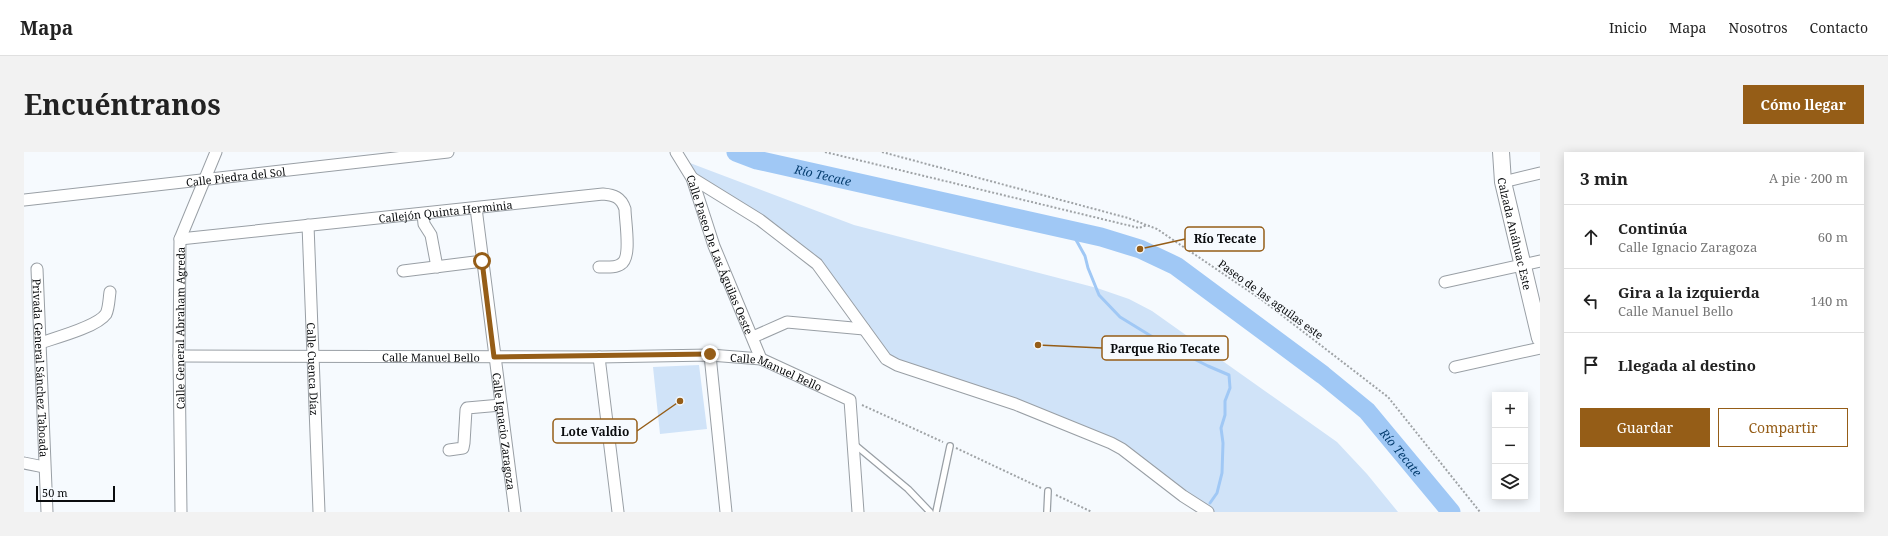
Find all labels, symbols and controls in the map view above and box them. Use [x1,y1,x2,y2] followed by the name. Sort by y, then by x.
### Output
[20,15,73,41] text: Mapa
[1609,18,1647,37] text: Inicio
[1669,18,1707,37] text: Mapa
[1729,18,1788,37] text: Nosotros
[1810,18,1868,37] text: Contacto
[24,85,221,123] text: Encuéntranos
[1743,85,1864,124] button: Cómo llegar
[792,160,853,189] water label: Río Tecate
[185,163,287,189] street label: Calle Piedra del Sol
[1580,167,1628,190] text: 3 min
[1769,169,1848,187] text: A pie · 200 m
[684,173,757,336] street label: Calle Paseo De Las Águilas Oeste
[1495,177,1536,291] street label: Calzada Anáhuac Este
[378,196,513,225] street label: Callejón Quinta Herminia
[1618,218,1688,238] text: Continúa
[1580,226,1602,248] icon: ahead
[1185,227,1264,251] callout: Río Tecate
[1818,228,1848,246] text: 60 m
[1194,230,1257,247] text: Río Tecate
[1618,238,1757,256] text: Calle Ignacio Zaragoza
[171,247,187,409] street label: Calle General Abraham Agreda
[473,252,491,270] route start
[1215,256,1327,342] street label: Paseo de las aguilas este
[30,278,52,458] street label: Privada General Sánchez Taboada
[1618,282,1760,302] text: Gira a la izquierda
[1580,290,1602,312] icon: left
[1811,292,1848,310] text: 140 m
[1618,302,1733,320] text: Calle Manuel Bello
[304,322,323,416] street label: Calle Cuenca Díaz
[1102,336,1228,360] callout: Parque Rio Tecate
[1110,340,1220,357] text: Parque Rio Tecate
[701,345,719,363] route end
[382,349,480,364] street label: Calle Manuel Bello
[729,349,825,394] street label: Calle Manuel Bello
[1580,354,1602,376] icon: arrive
[1618,355,1756,375] text: Llegada al destino
[490,372,520,491] street label: Calle Ignacio Zaragoza
[1492,392,1528,500] map controls
[1492,392,1528,428] button: +
[1580,408,1710,447] button: Guardar
[1718,408,1848,447] button: Compartir
[553,419,637,443] callout: Lote Valdio
[561,423,629,440] text: Lote Valdio
[1376,424,1426,480] water label: Río Tecate
[1492,428,1528,464] button: −
[1492,464,1528,500] button: layers
[36,484,115,503] scale bar
[42,485,68,500] text: 50 m

